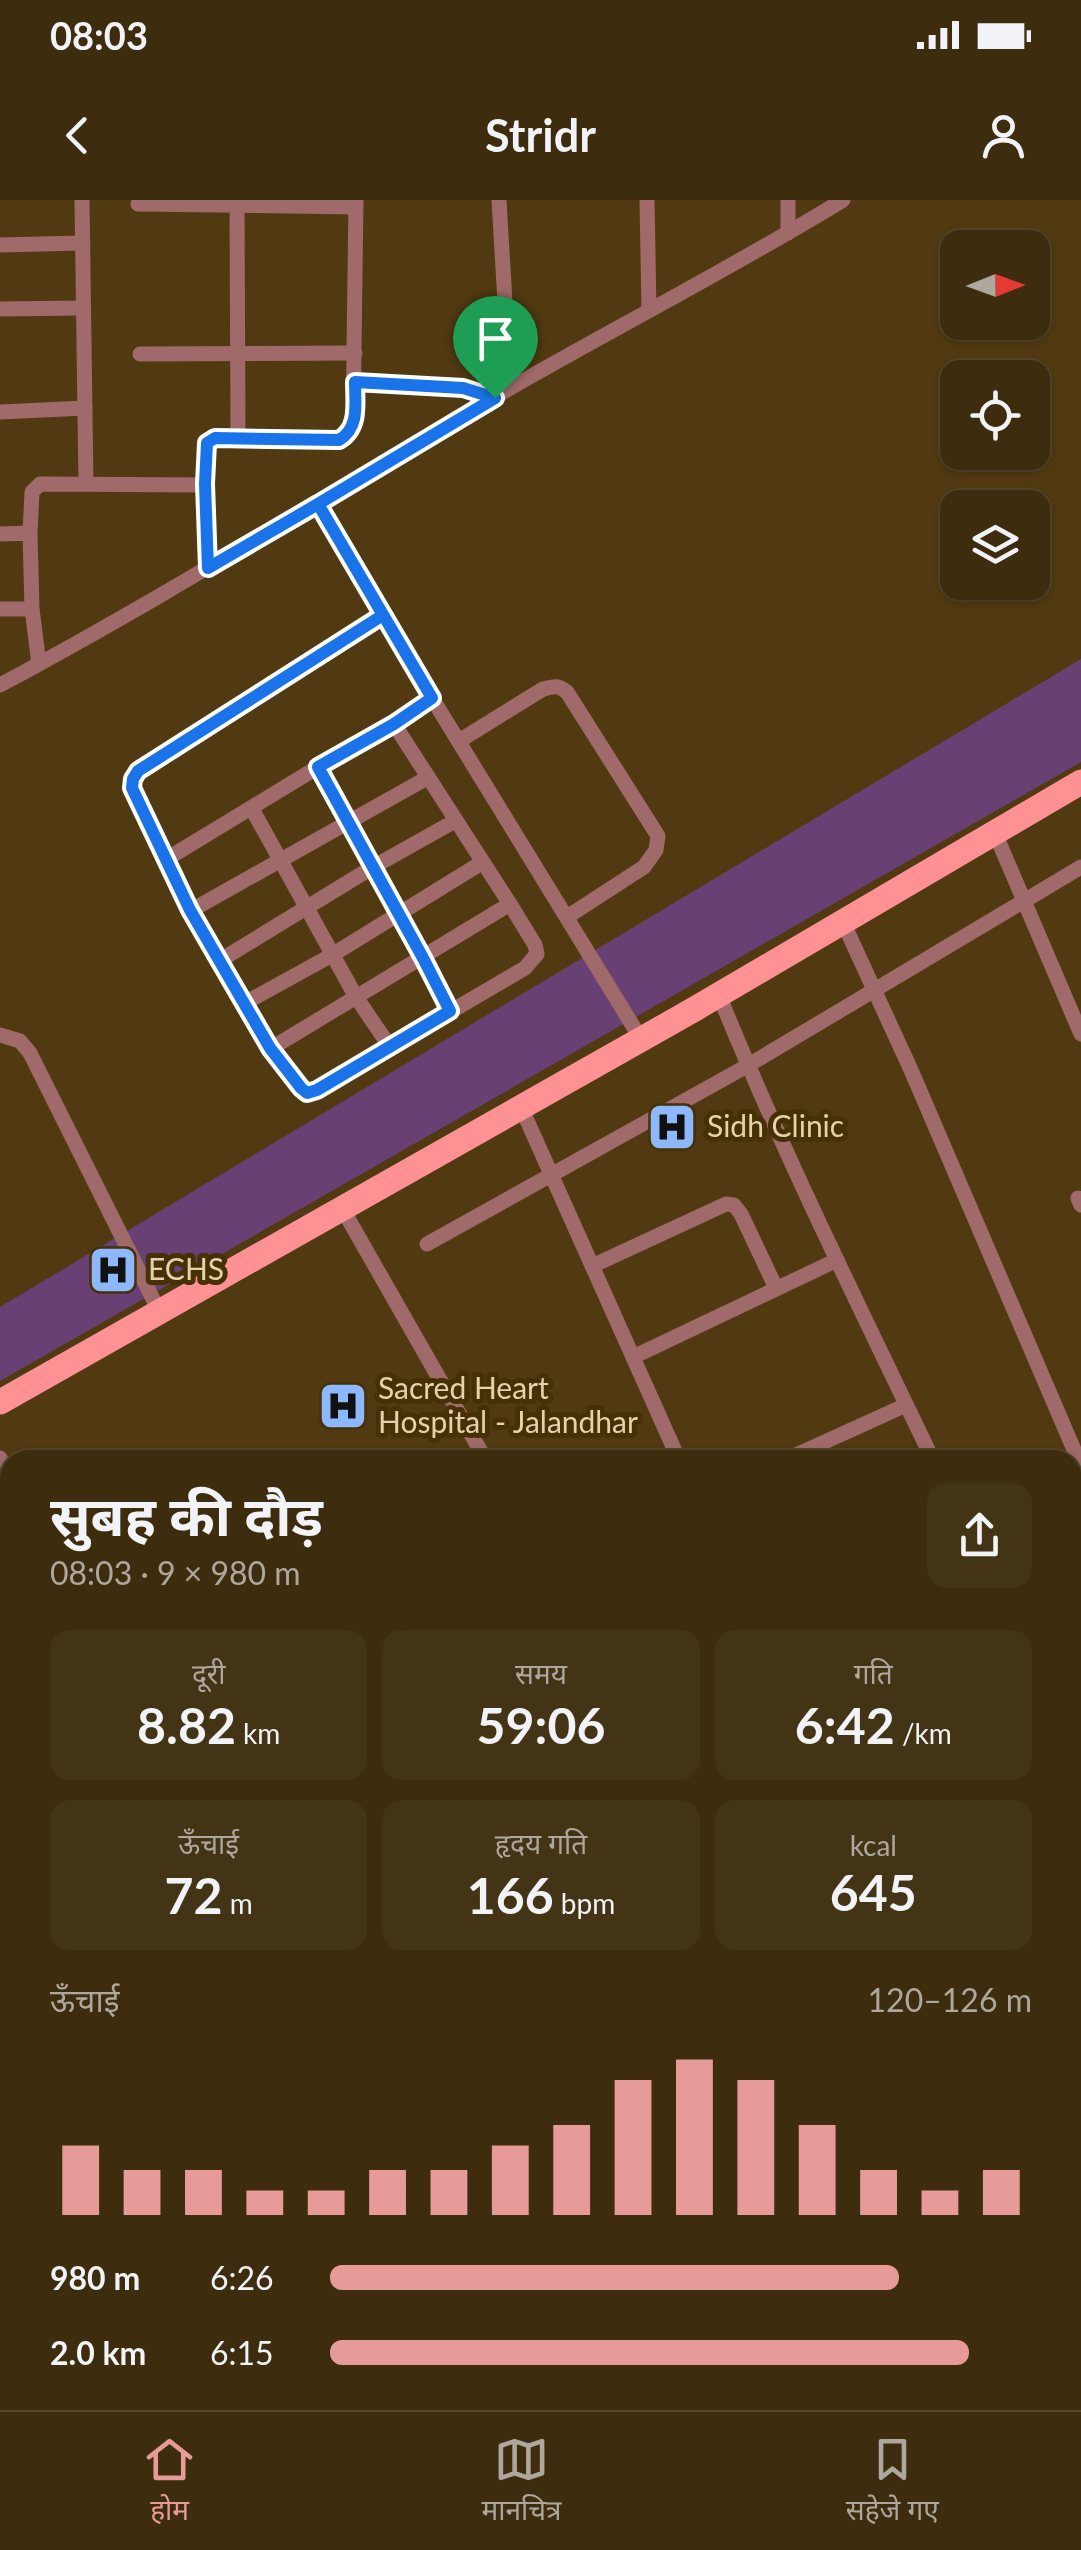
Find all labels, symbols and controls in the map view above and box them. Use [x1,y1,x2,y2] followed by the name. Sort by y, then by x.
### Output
[50,12,148,58] text: 08:03
[50,108,105,163] icon: back
[485,108,596,162] text: Stridr
[976,108,1031,163] icon: person
[940,230,1050,340] north arrow
[940,230,1050,600] map controls
[453,296,538,399] pin
[468,311,523,366] icon: arrive
[940,360,1050,470] button: locate
[940,490,1050,600] button: layers
[646,1101,698,1153] hospital icon: Sidh Clinic
[707,1107,844,1143] place label: Sidh Clinic
[87,1244,139,1296] hospital icon: ECHS
[148,1250,224,1286] place label: ECHS
[378,1369,638,1439] place label: Sacred Heart Hospital - Jalandhar
[317,1380,369,1432] hospital icon: Sacred Heart Hospital - Jalandhar
[50,1482,323,1548] text: सुबह की दौड़
[927,1483,1032,1588] button: share
[50,1553,301,1592] text: 08:03 · 9 × 980 m
[192,1656,225,1690] text: दूरी
[515,1656,567,1690] text: समय
[854,1656,893,1690] text: गति
[137,1695,236,1755] text: 8.82
[477,1695,605,1755] text: 59:06
[795,1695,895,1755] text: 6:42
[236,1716,280,1750] text: km
[895,1716,952,1750] text: /km
[178,1826,239,1860] text: ऊँचाई
[495,1826,587,1860] text: हृदय गति
[850,1828,897,1862] text: kcal
[830,1862,917,1922] text: 645
[165,1865,223,1925] text: 72
[467,1865,554,1925] text: 166
[223,1886,253,1920] text: m
[554,1886,615,1920] text: bpm
[50,1980,119,2019] text: ऊँचाई
[868,1980,1032,2019] text: 120–126 m
[50,2258,140,2297] text: 980 m
[210,2258,274,2297] text: 6:26
[50,2333,146,2372] text: 2.0 km
[210,2333,274,2372] text: 6:15
[142,2432,197,2531] tab: होम
[481,2432,562,2531] tab: मानचित्र
[846,2432,939,2531] tab: सहेजे गए

